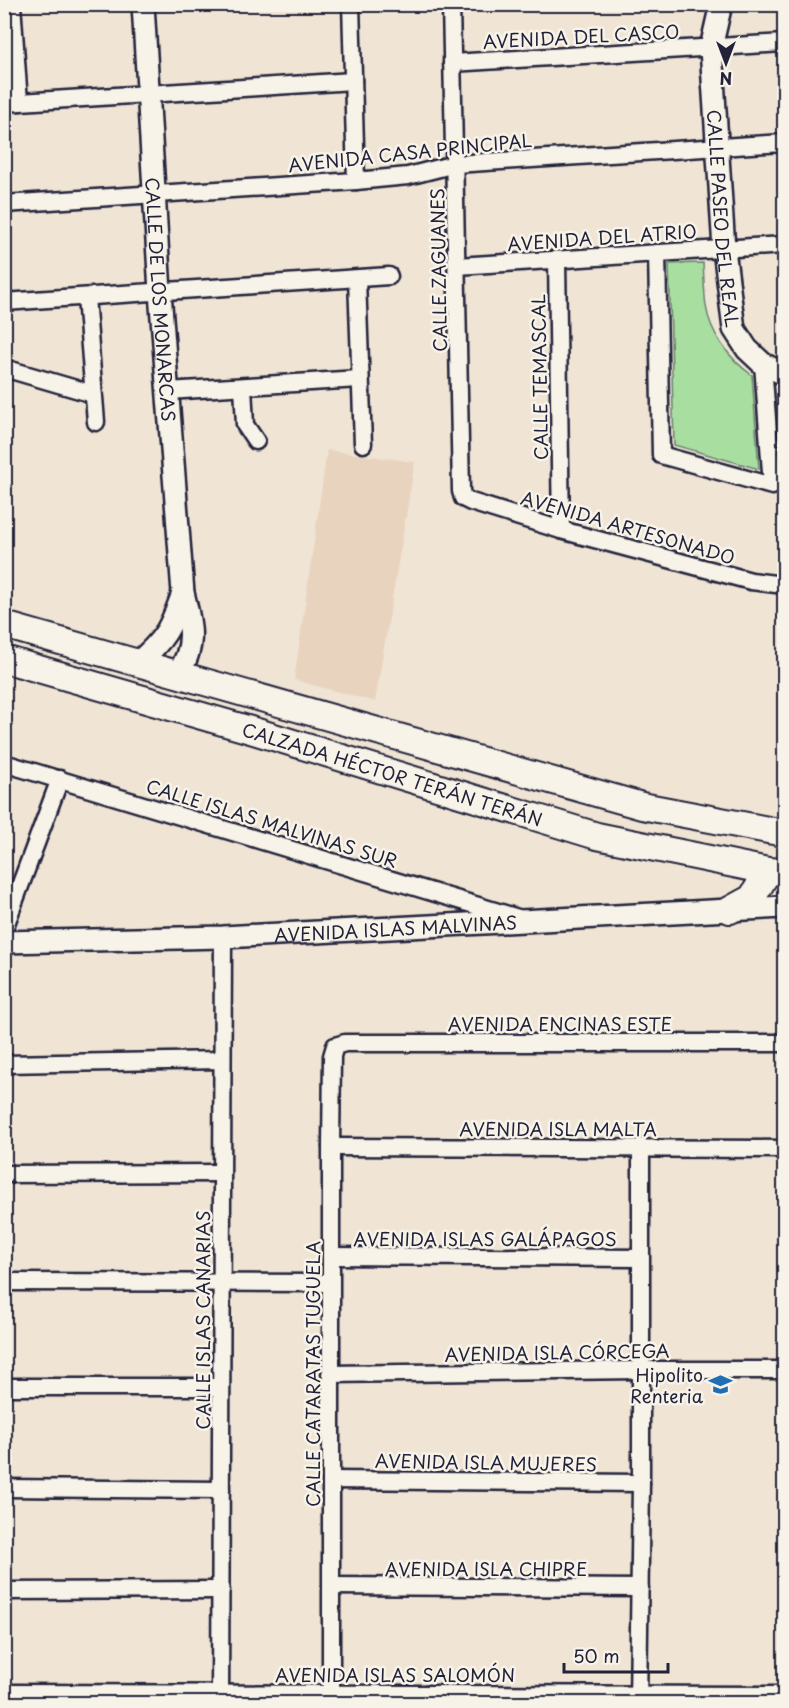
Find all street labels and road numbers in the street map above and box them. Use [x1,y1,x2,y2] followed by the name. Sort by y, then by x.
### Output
[482,17,680,55] street label: AVENIDA DEL CASCO
[702,109,747,329] street label: CALLE PASEO DEL REAL
[287,126,533,178] street label: AVENIDA CASA PRINCIPAL
[140,176,183,423] street label: CALLE DE LOS MONARCAS
[423,188,453,352] street label: CALLE ZAGUANES
[506,217,698,257] street label: AVENIDA DEL ATRIO
[524,294,554,460] street label: CALLE TEMASCAL
[518,484,738,570] street label: AVENIDA ARTESONADO
[239,715,546,832] street label: CALZADA HÉCTOR TERÁN TERÁN
[143,772,401,874] street label: CALLE ISLAS MALVINAS SUR
[273,908,518,948] street label: AVENIDA ISLAS MALVINAS
[448,1010,672,1037] street label: AVENIDA ENCINAS ESTE
[459,1115,657,1142] street label: AVENIDA ISLA MALTA
[189,1210,216,1430] street label: CALLE ISLAS CANARIAS
[353,1225,617,1252] street label: AVENIDA ISLAS GALÁPAGOS
[299,1241,326,1507] street label: CALLE CATARATAS TUGUELA
[444,1337,670,1367] street label: AVENIDA ISLA CÓRCEGA
[375,1447,597,1477] street label: AVENIDA ISLA MUJERES
[385,1555,587,1582] street label: AVENIDA ISLA CHIPRE
[275,1661,515,1688] street label: AVENIDA ISLAS SALOMÓN

